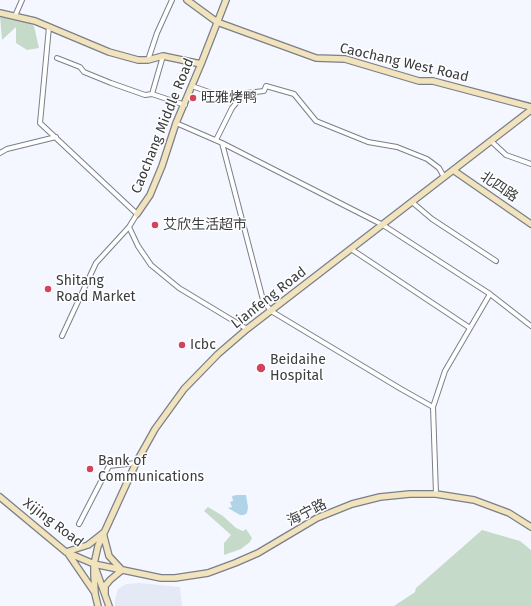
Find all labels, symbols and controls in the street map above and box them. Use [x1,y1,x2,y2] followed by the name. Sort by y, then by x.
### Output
[338,40,470,86] street label: Caochang West Road
[128,56,198,196] street label: Caochang Middle Road
[201,90,257,106] place label: 旺雅烤鸭
[188,93,198,103] marker: 旺雅烤鸭
[477,168,521,206] street label: 北四路
[163,217,247,233] place label: 艾欣生活超市
[150,220,160,230] marker: 艾欣生活超市
[228,264,310,332] street label: Lianfeng Road
[56,273,136,306] place label: Shitang Road Market
[43,284,53,294] marker: Shitang Road Market
[190,337,216,353] place label: Icbc
[177,340,187,350] marker: Icbc
[270,352,326,384] place label: Beidaihe Hospital
[255,362,267,374] marker: Beidaihe Hospital
[98,453,204,486] place label: Bank of Communications
[85,464,95,474] marker: Bank of Communications
[20,495,86,551] street label: Xijing Road
[284,496,330,530] street label: 海宁路

